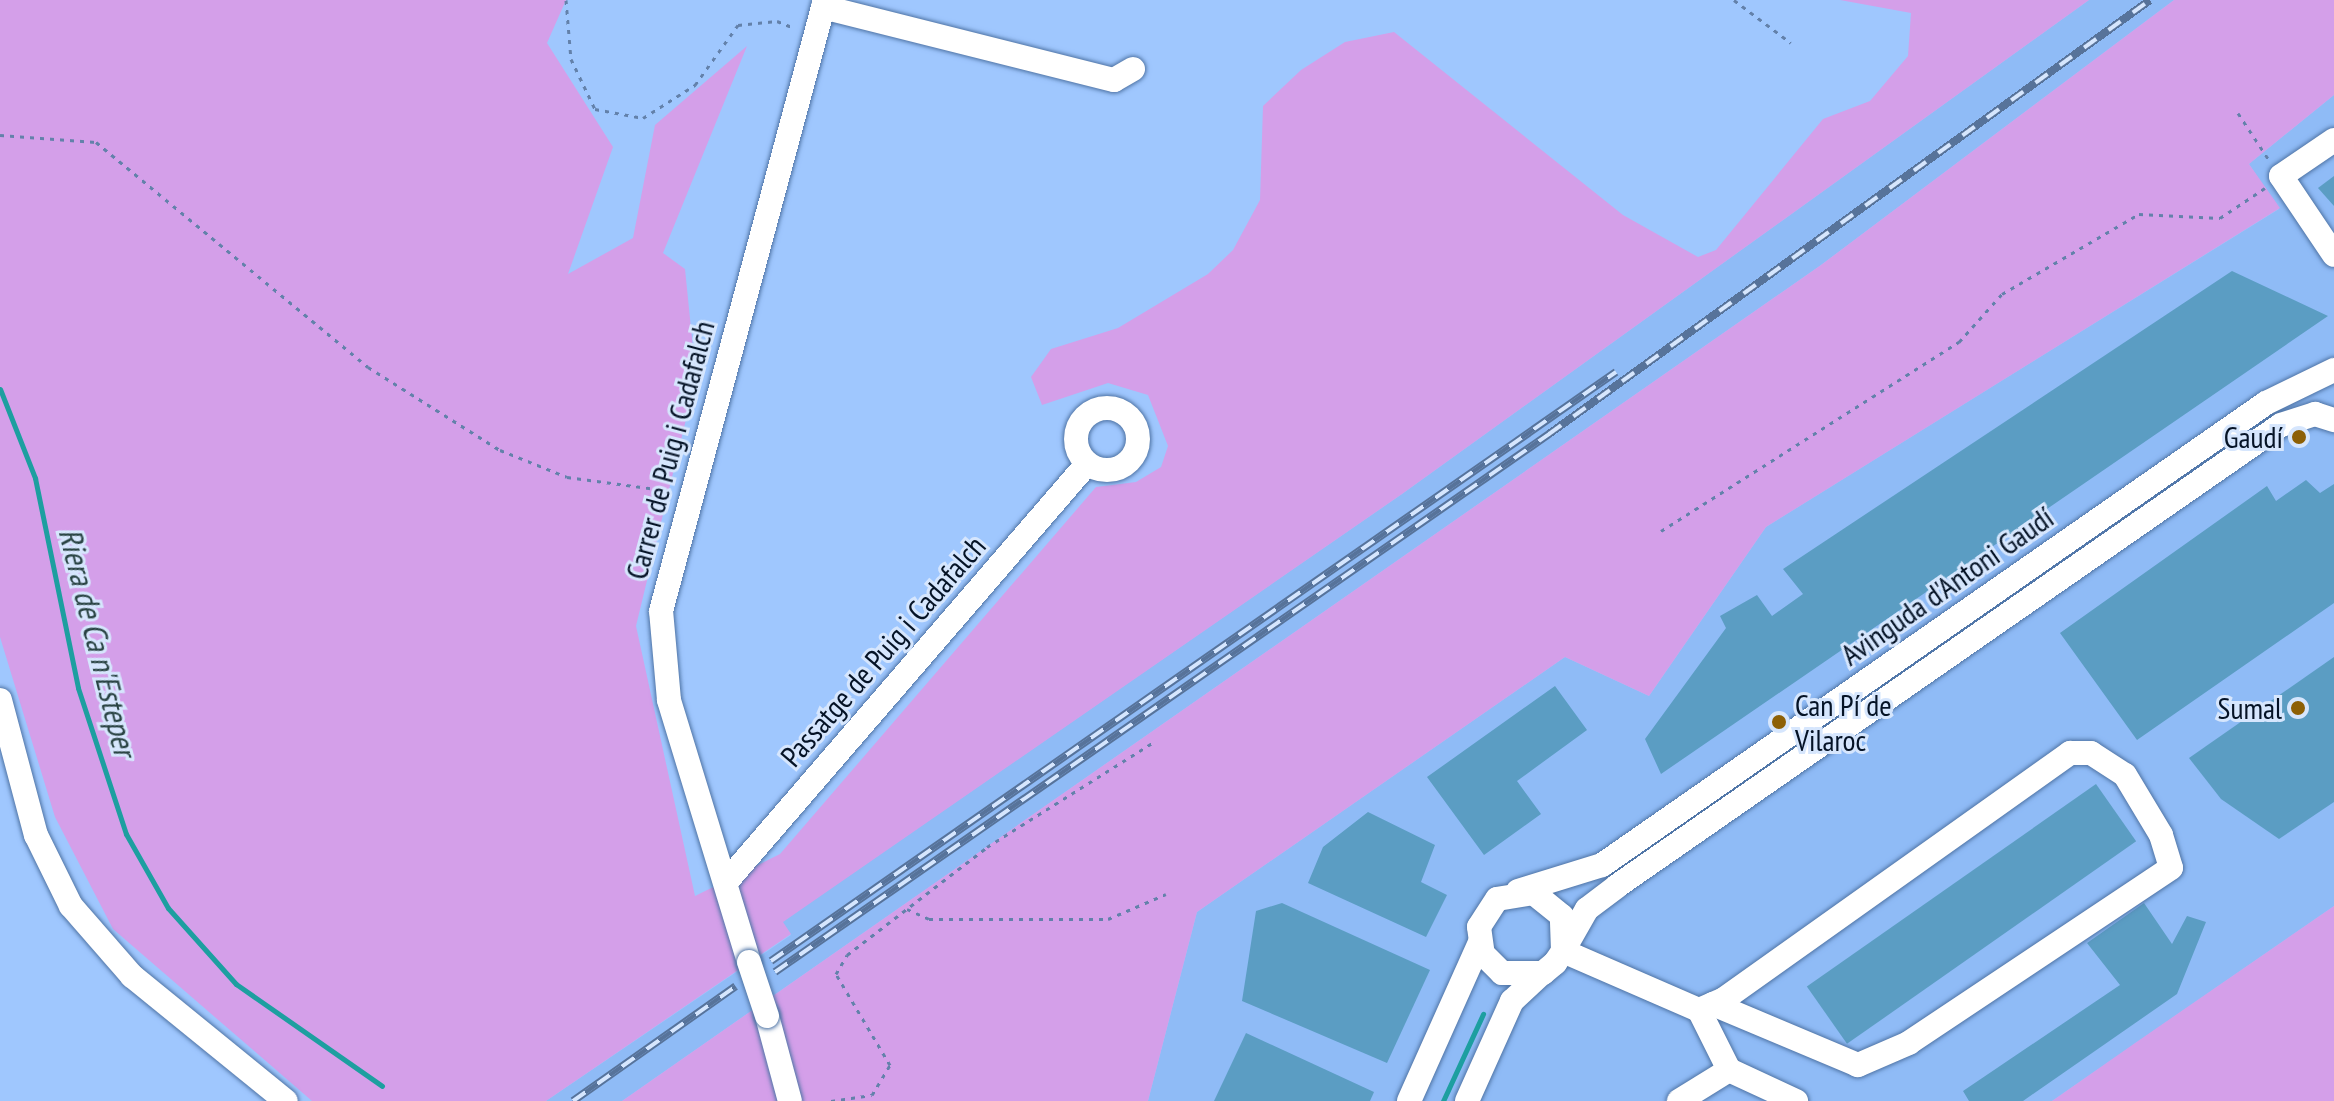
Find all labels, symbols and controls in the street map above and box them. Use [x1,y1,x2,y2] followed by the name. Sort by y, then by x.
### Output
[618,317,722,583] street label: Carrer de Puig i Cadafalch
[2224,419,2283,455] place label: Gaudí
[2290,428,2308,446] marker: Gaudí
[1834,499,2060,673] street label: Avinguda d'Antoni Gaudí
[51,524,145,760] water label: Riera de Ca n'Esteper
[773,528,993,774] street label: Passatge de Puig i Cadafalch
[1795,687,1892,758] place label: Can Pí de Vilaroc
[2218,690,2282,726] place label: Sumal
[2289,699,2307,717] marker: Sumal
[1770,713,1788,731] marker: Can Pí de Vilaroc

